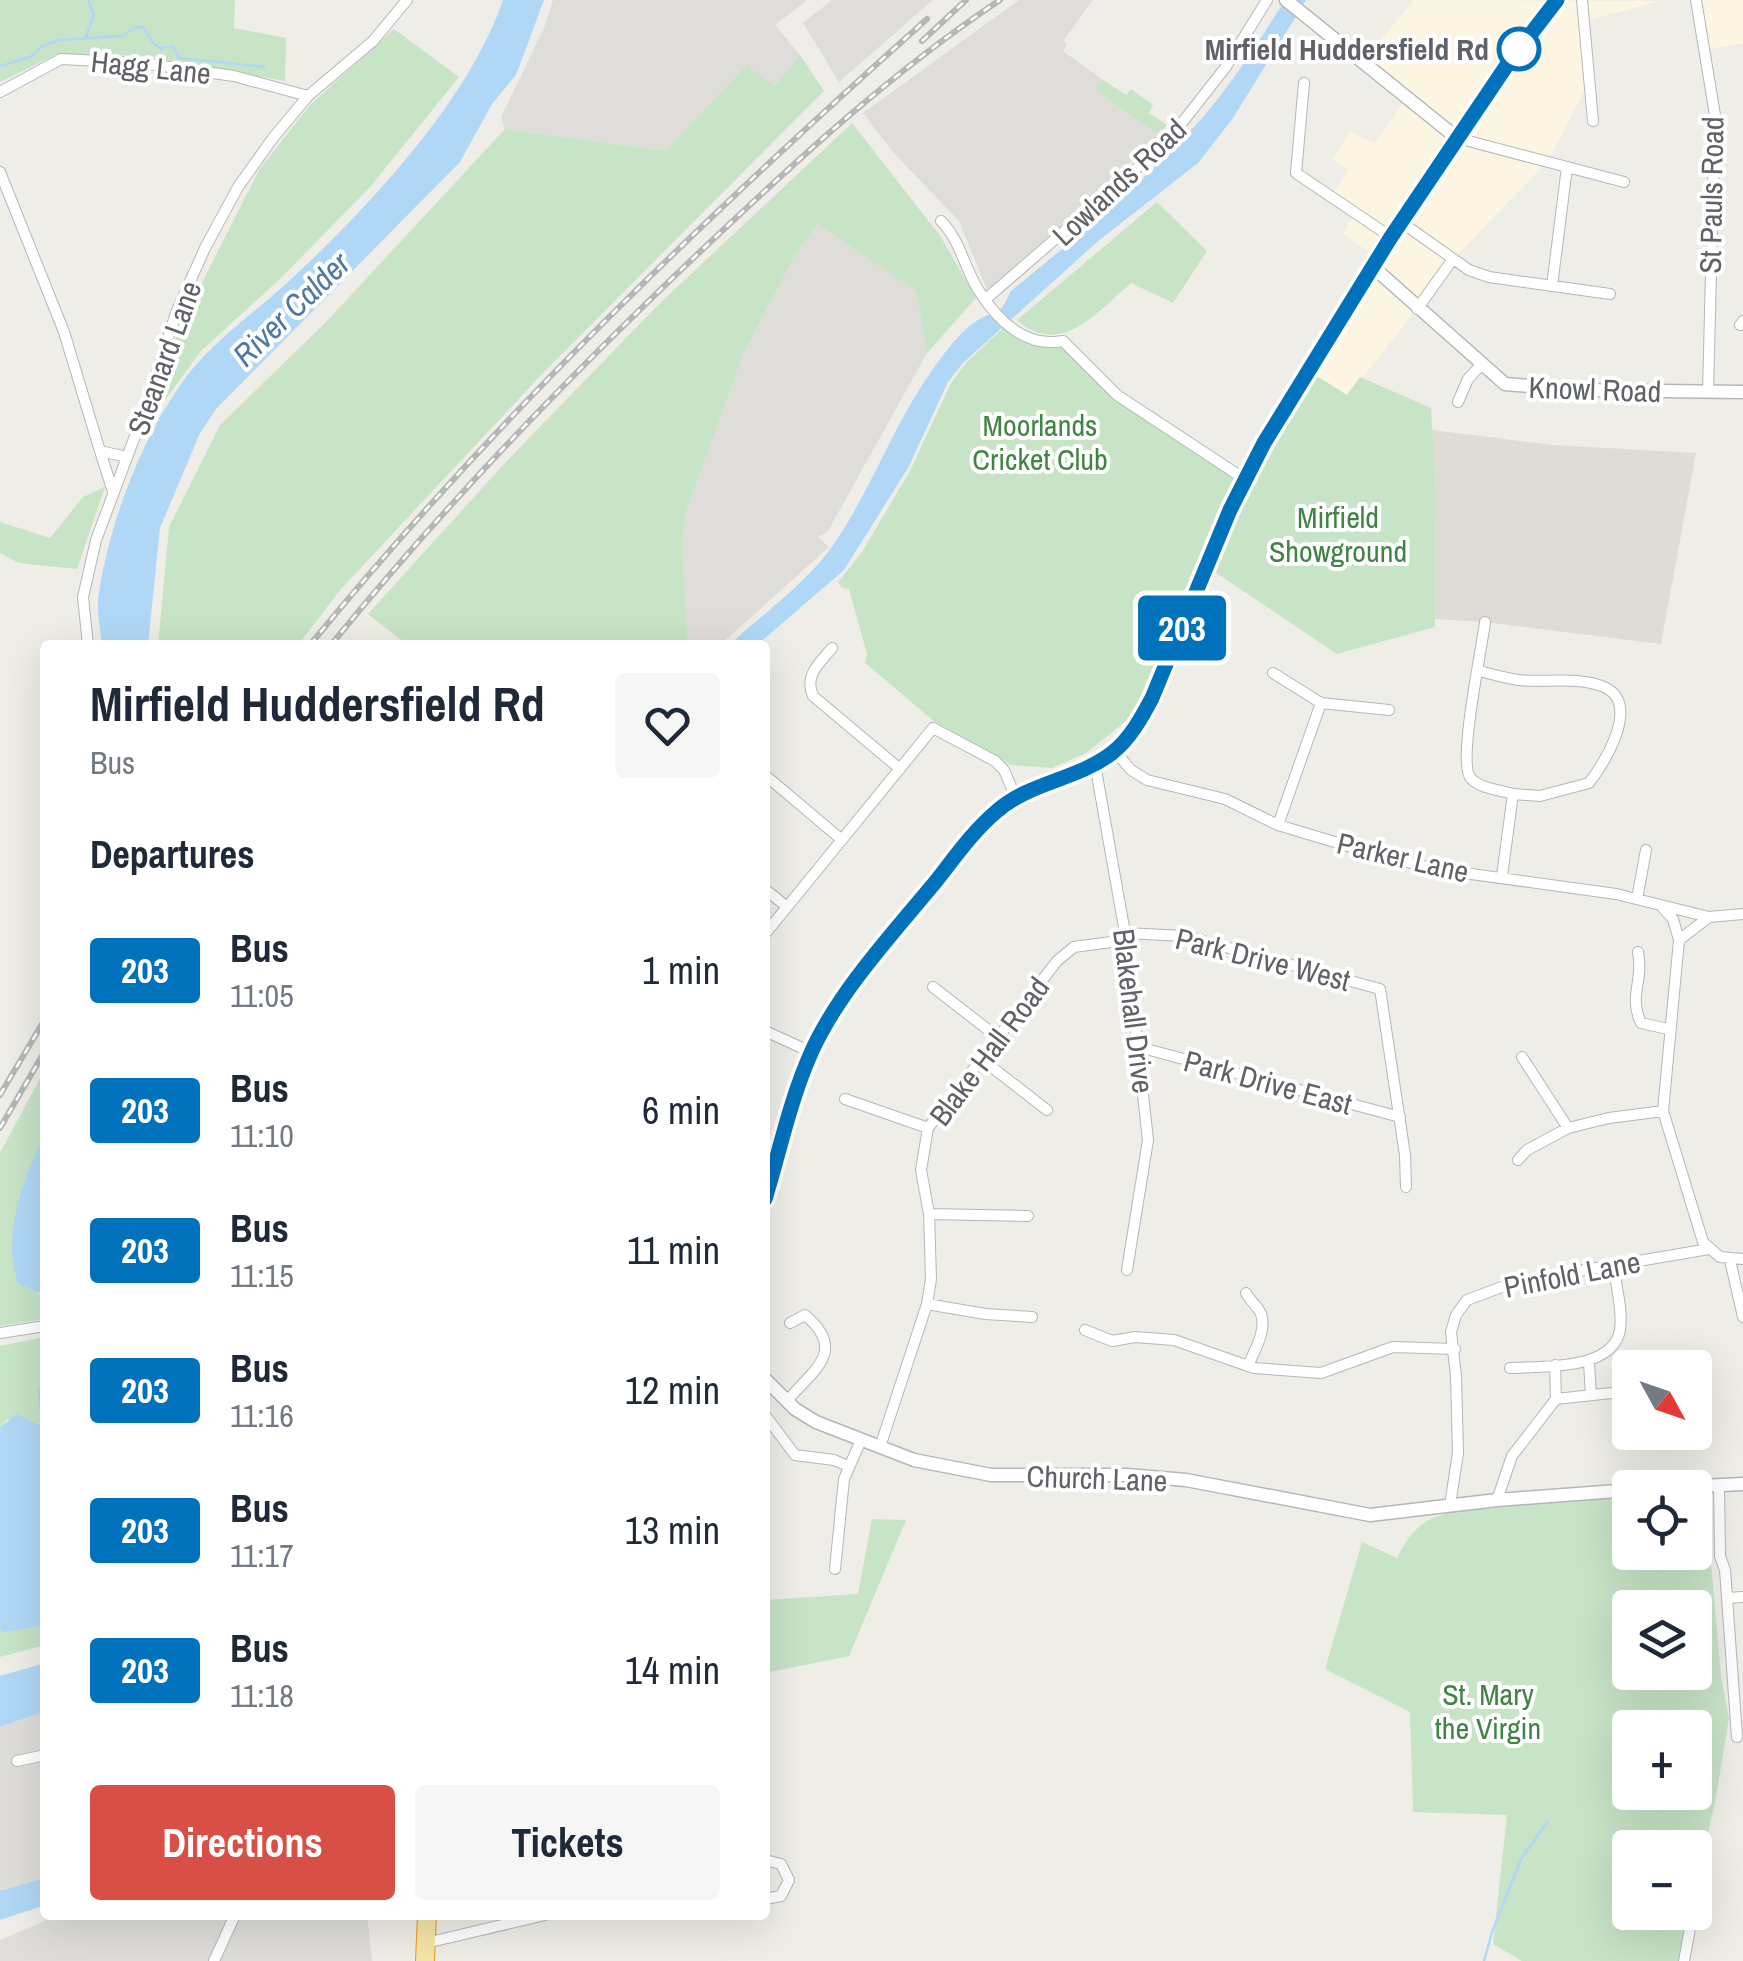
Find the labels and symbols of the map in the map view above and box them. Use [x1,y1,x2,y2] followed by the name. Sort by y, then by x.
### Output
[1498,28,1540,70] marker: Mirfield Huddersfield Rd
[1205,29,1489,69] place label: Mirfield Huddersfield Rd
[89,41,213,93] street label: Hagg Lane
[1043,110,1195,254] street label: Lowlands Road
[1690,116,1732,274] street label: St Pauls Road
[223,242,360,376] water label: River Calder
[118,275,210,441] street label: Steanard Lane
[1528,367,1662,411] street label: Knowl Road
[972,405,1108,479] park label: Moorlands Cricket Club
[1269,497,1407,571] park label: Mirfield Showground
[1124,596,1240,660] line badge: 203
[1333,822,1473,892] street label: Parker Lane
[1171,918,1355,1000] street label: Park Drive West
[1104,926,1164,1096] street label: Blakehall Drive
[920,969,1058,1133] street label: Blake Hall Road
[1180,1040,1357,1124] street label: Park Drive East
[1500,1241,1644,1307] street label: Pinfold Lane
[1612,1350,1712,1450] north arrow
[1026,1456,1168,1500] street label: Church Lane
[1435,1674,1541,1748] park label: St. Mary the Virgin

